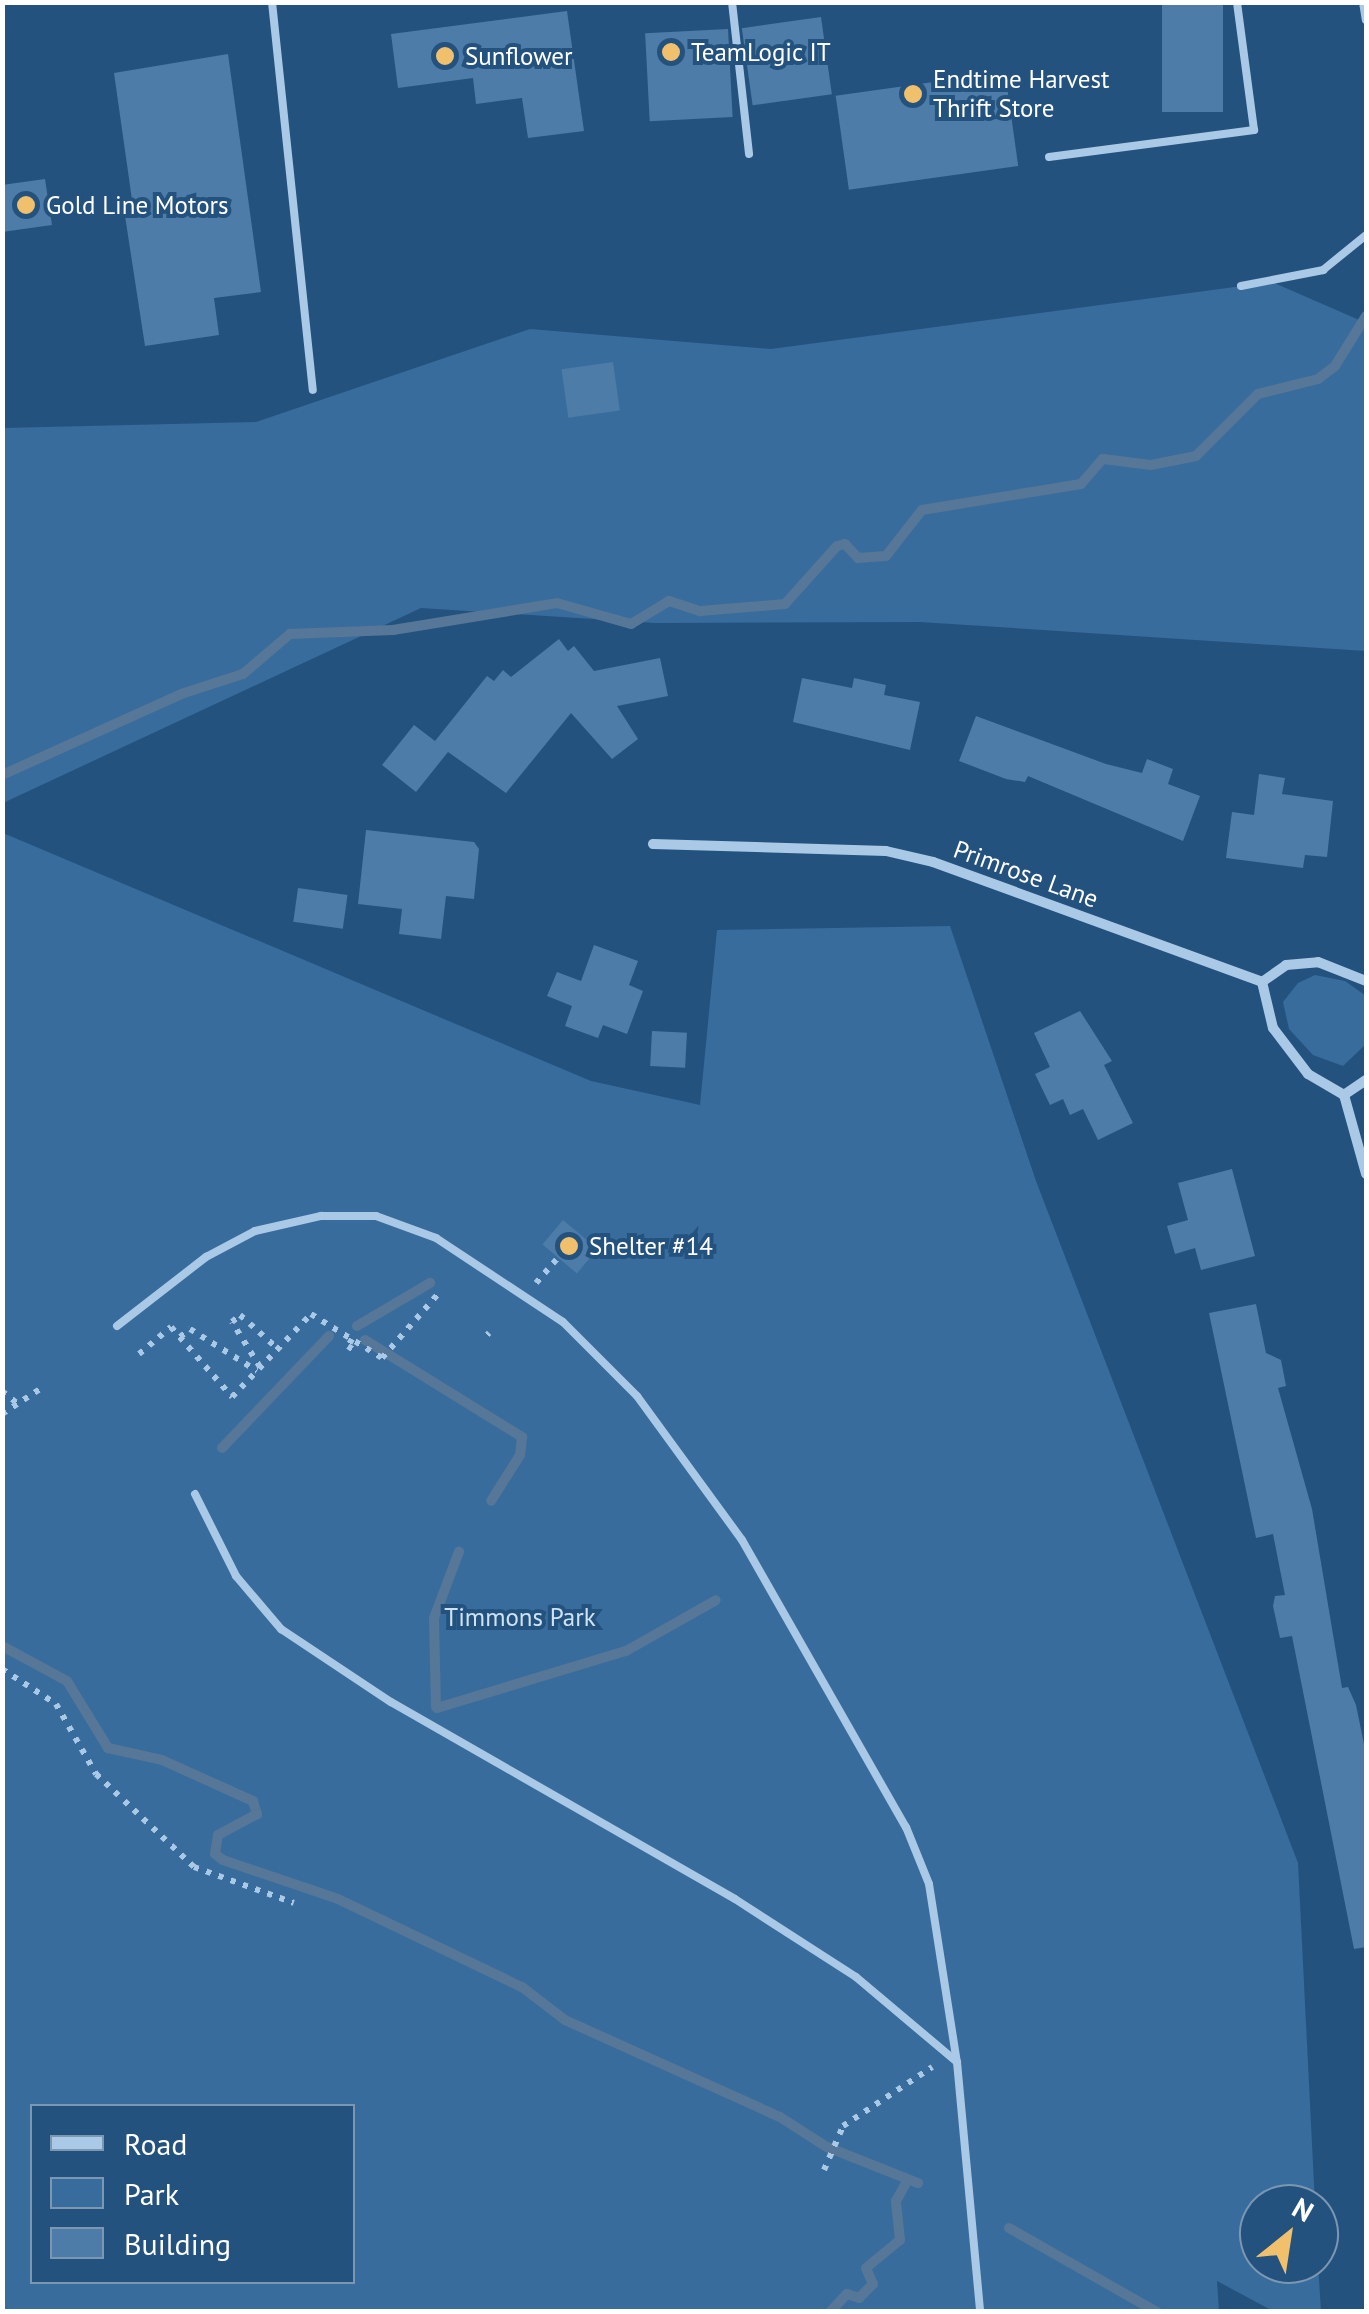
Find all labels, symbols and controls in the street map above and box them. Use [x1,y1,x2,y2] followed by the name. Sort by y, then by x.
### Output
[691,37,831,67] place label: TeamLogic IT
[465,41,572,71] place label: Sunflower
[660,41,682,63] marker: TeamLogic IT
[434,45,456,67] marker: Sunflower
[933,65,1110,124] place label: Endtime Harvest Thrift Store
[902,83,924,105] marker: Endtime Harvest Thrift Store
[46,190,229,220] place label: Gold Line Motors
[15,194,37,216] marker: Gold Line Motors
[950,834,1102,914] street label: Primrose Lane
[589,1231,713,1261] place label: Shelter #14
[558,1235,580,1257] marker: Shelter #14
[444,1602,596,1632] park label: Timmons Park
[30,2104,355,2284] legend
[124,2124,188,2163] text: Road
[124,2174,179,2213] text: Park
[1239,2184,1339,2284] north arrow
[1286,2189,1320,2230] text: N
[124,2224,231,2263] text: Building

